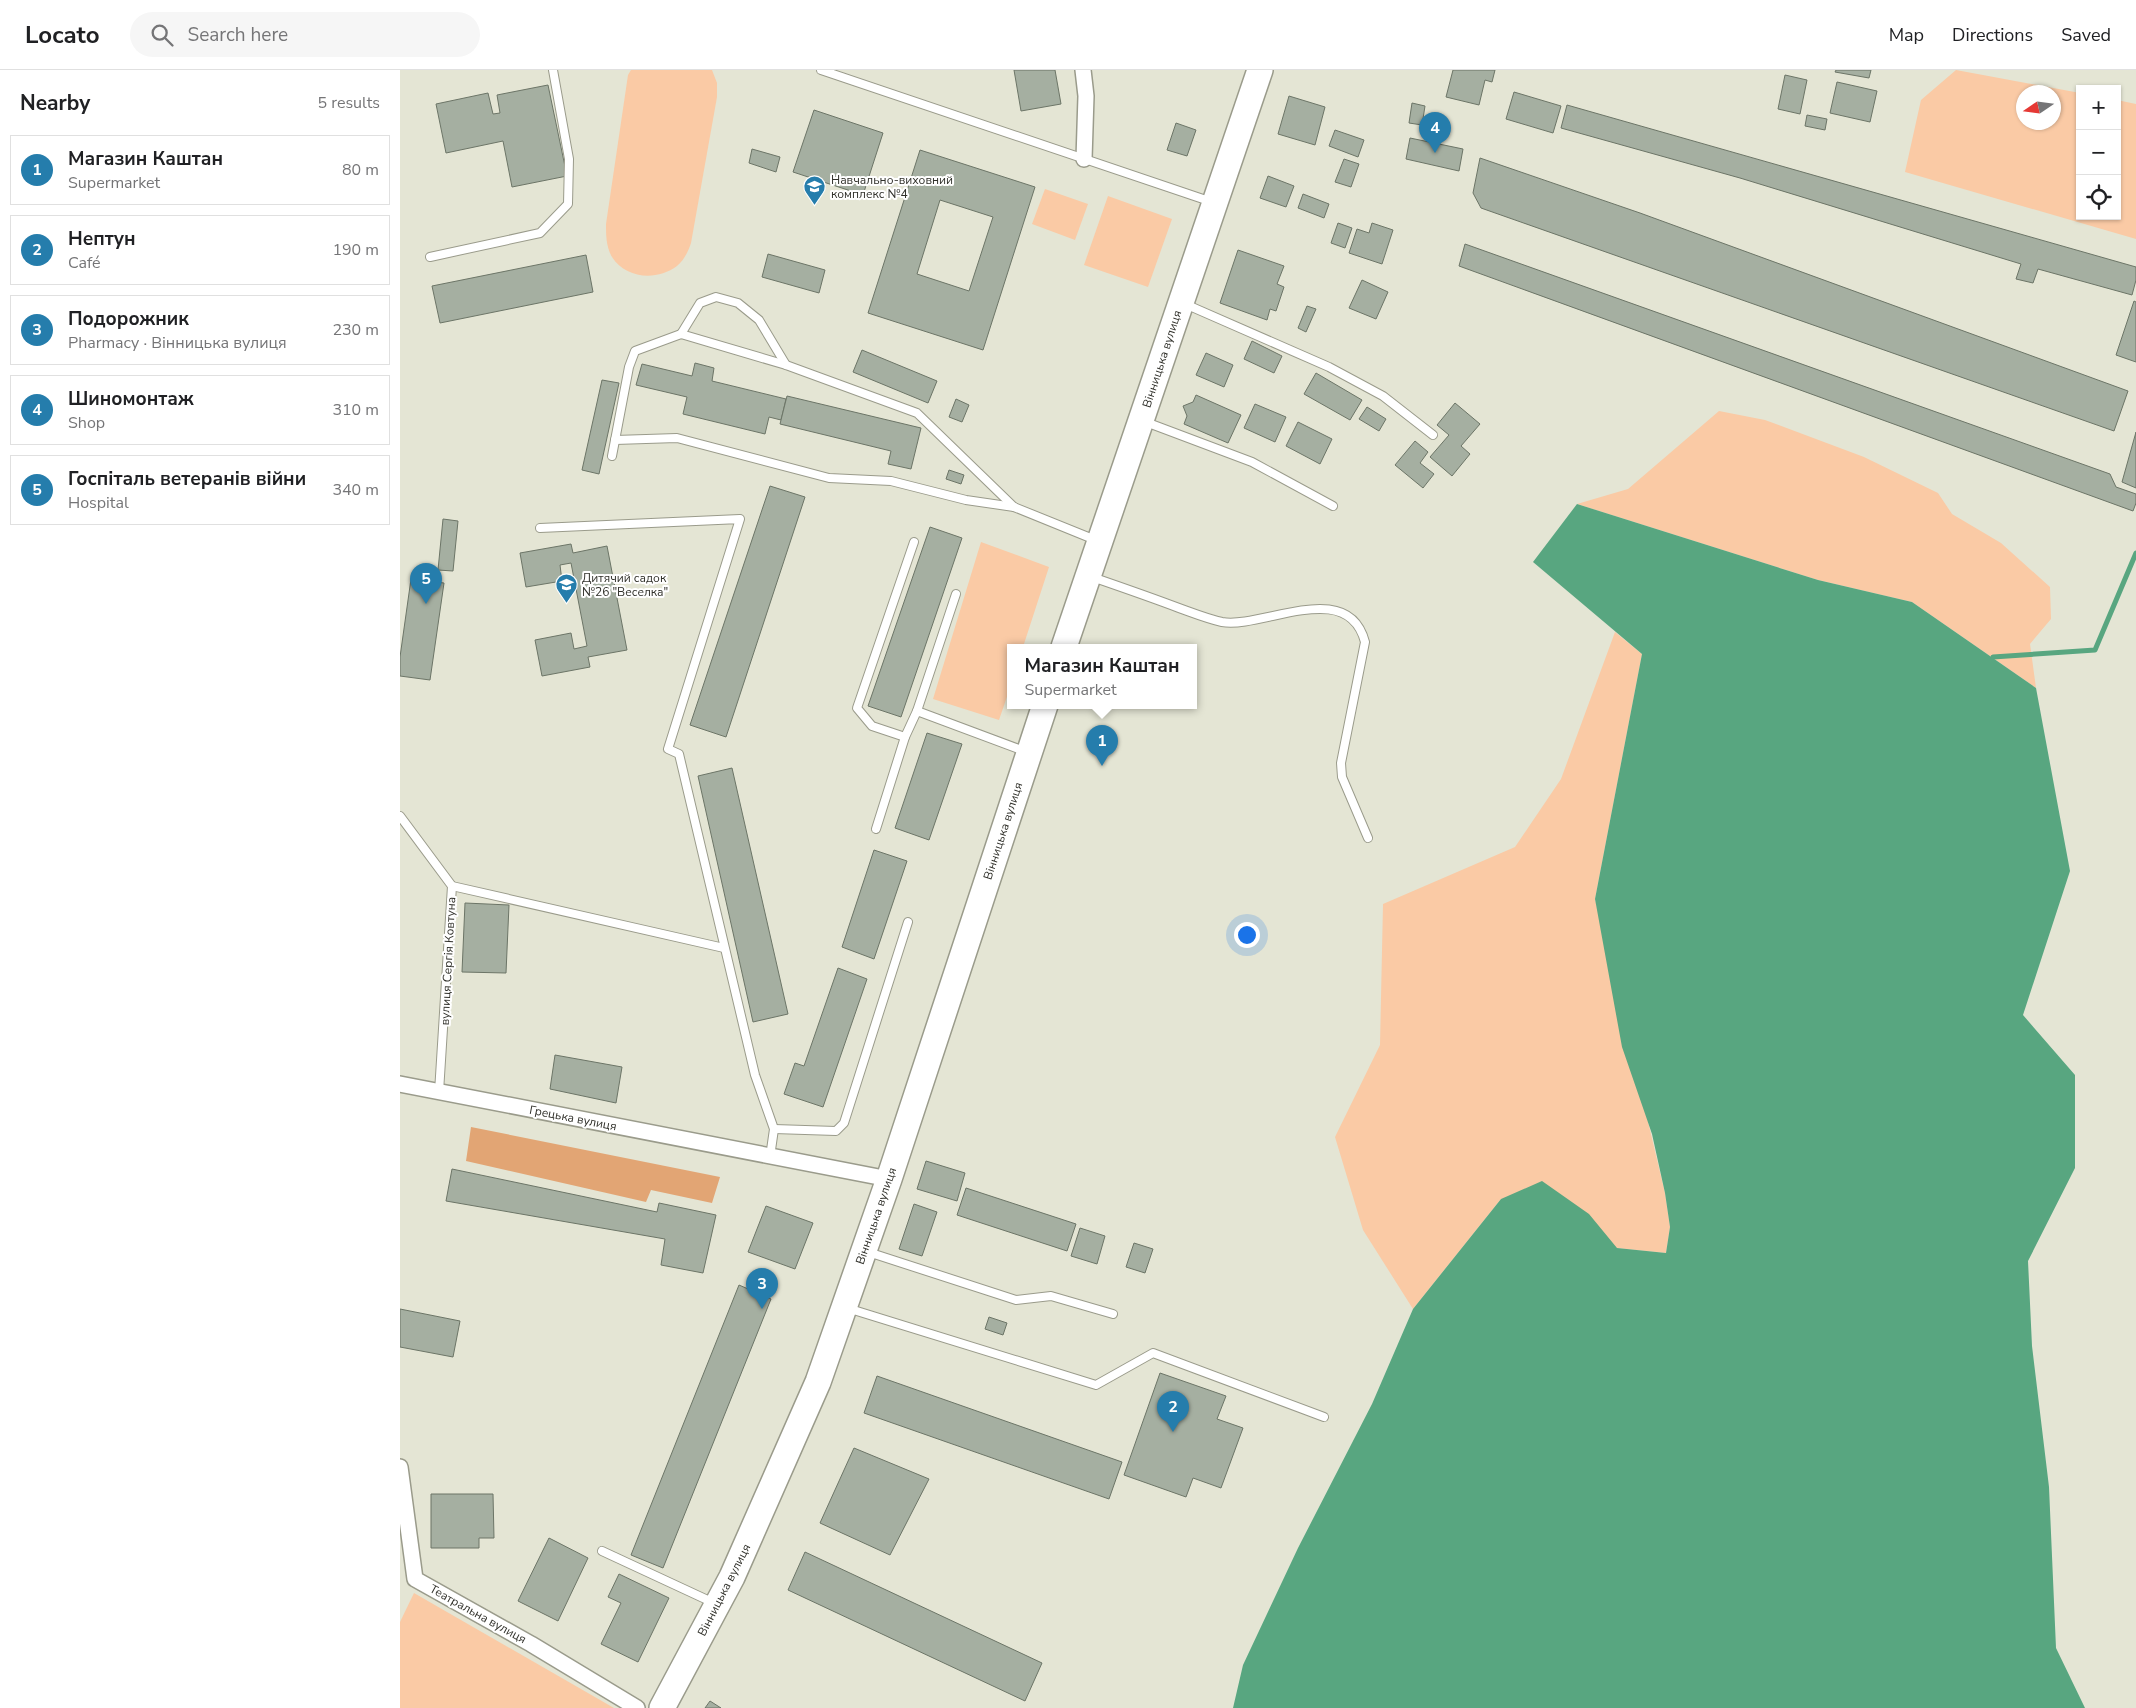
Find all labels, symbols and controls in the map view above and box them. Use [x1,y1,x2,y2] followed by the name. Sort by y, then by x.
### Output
[130,12,480,57] search box
[25,19,100,51] text: Locato
[148,21,176,49] icon: search
[188,22,288,48] text: Search here
[1889,23,1924,47] text: Map
[1952,23,2033,47] text: Directions
[2061,23,2111,47] text: Saved
[2016,85,2061,130] north arrow
[2076,85,2121,220] map controls
[2076,85,2121,130] button: +
[20,89,90,117] text: Nearby
[318,92,380,114] text: 5 results
[1419,112,1451,153] pin: 4
[2076,130,2121,175] button: −
[68,146,223,172] text: Магазин Каштан
[32,159,42,181] text: 1
[342,159,379,181] text: 80 m
[68,172,160,194] text: Supermarket
[831,172,953,202] place label: Навчально-виховний комплекс №4
[803,175,827,206] school or university icon: Навчально-виховний комплекс №4
[2076,175,2121,220] button: locate
[68,226,136,252] text: Нептун
[32,239,42,261] text: 2
[332,239,379,261] text: 190 m
[68,252,101,274] text: Café
[68,306,189,332] text: Подорожник
[1139,308,1185,410] street label: Вінницька вулиця
[32,319,42,341] text: 3
[332,319,379,341] text: 230 m
[68,332,287,354] text: Pharmacy · Вінницька вулиця
[68,386,194,412] text: Шиномонтаж
[32,399,42,421] text: 4
[332,399,379,421] text: 310 m
[68,412,105,434] text: Shop
[68,466,306,492] text: Госпіталь ветеранів війни
[32,479,42,501] text: 5
[332,479,379,501] text: 340 m
[68,492,129,514] text: Hospital
[410,563,442,604] pin: 5
[582,570,668,600] place label: Дитячий садок №26 "Веселка"
[554,573,578,604] school or university icon: Дитячий садок №26 "Веселка"
[1007,644,1197,709] popup
[1024,653,1180,679] text: Магазин Каштан
[1024,679,1117,701] text: Supermarket
[1086,725,1118,766] pin: 1
[980,780,1026,882] street label: Вінницька вулиця
[437,896,459,1026] street label: вулиця Сергія Ковтуна
[1234,922,1260,948] your location
[528,1102,618,1134] street label: Грецька вулиця
[852,1165,900,1267] street label: Вінницька вулиця
[746,1268,778,1309] pin: 3
[1157,1391,1189,1432] pin: 2
[694,1541,754,1639] street label: Вінницька вулиця
[427,1581,529,1647] street label: Театральна вулиця

